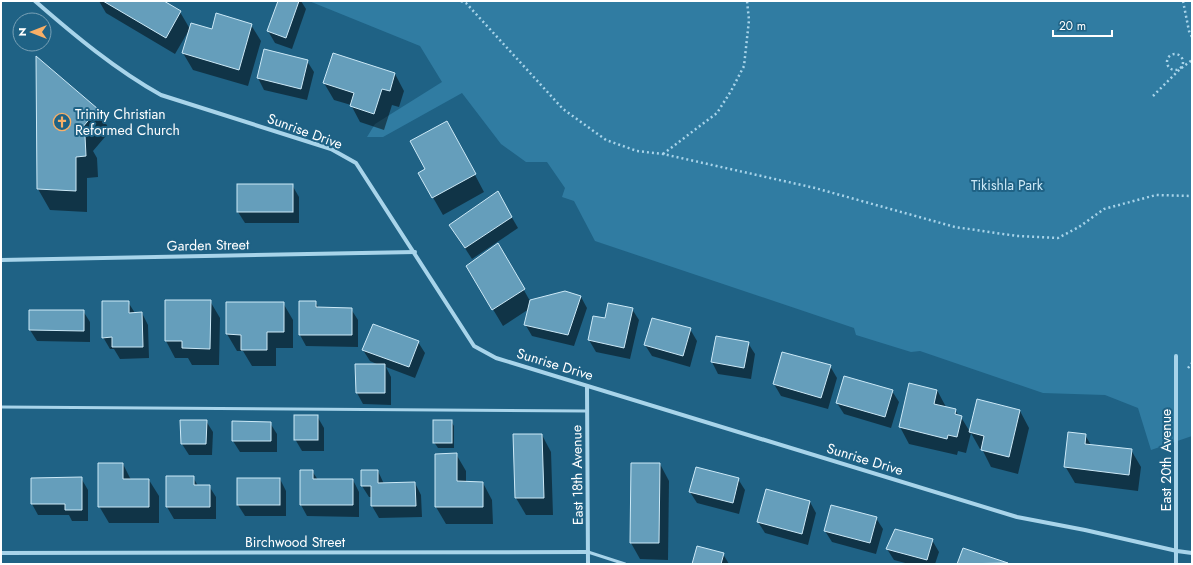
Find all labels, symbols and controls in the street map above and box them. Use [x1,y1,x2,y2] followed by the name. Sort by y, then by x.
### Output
[12,12,52,52] north arrow
[1053,12,1112,38] scale bar
[1059,17,1086,35] text: 20 m
[14,28,30,36] text: N
[75,104,180,140] place label: Trinity Christian Reformed Church
[264,108,346,154] street label: Sunrise Drive
[52,112,72,132] church icon: Trinity Christian Reformed Church
[971,175,1044,195] park label: Tikishla Park
[167,234,250,256] street label: Garden Street
[514,343,596,385] street label: Sunrise Drive
[1156,409,1176,511] street label: East 20th Avenue
[566,425,588,525] street label: East 18th Avenue
[824,438,906,480] street label: Sunrise Drive
[245,532,346,552] street label: Birchwood Street

